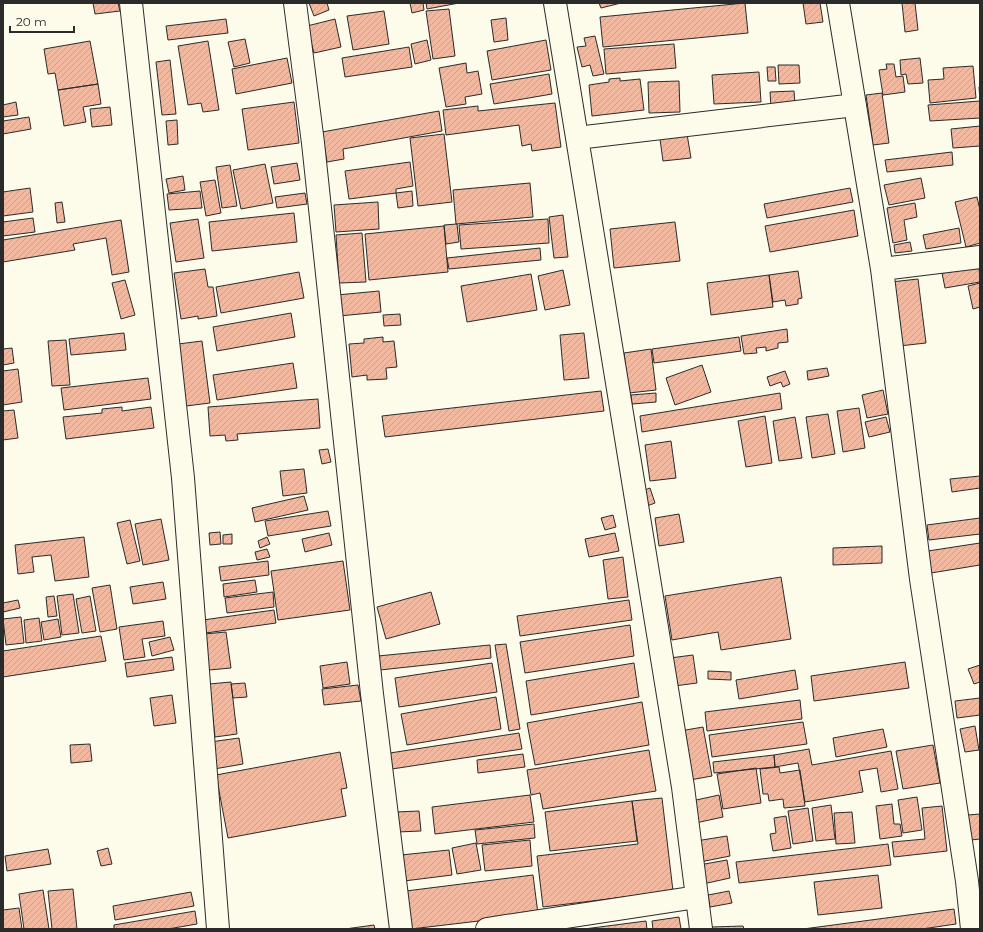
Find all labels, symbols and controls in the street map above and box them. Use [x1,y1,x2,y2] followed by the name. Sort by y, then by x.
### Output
[10,8,74,34] scale bar
[16,14,47,29] text: 20 m

